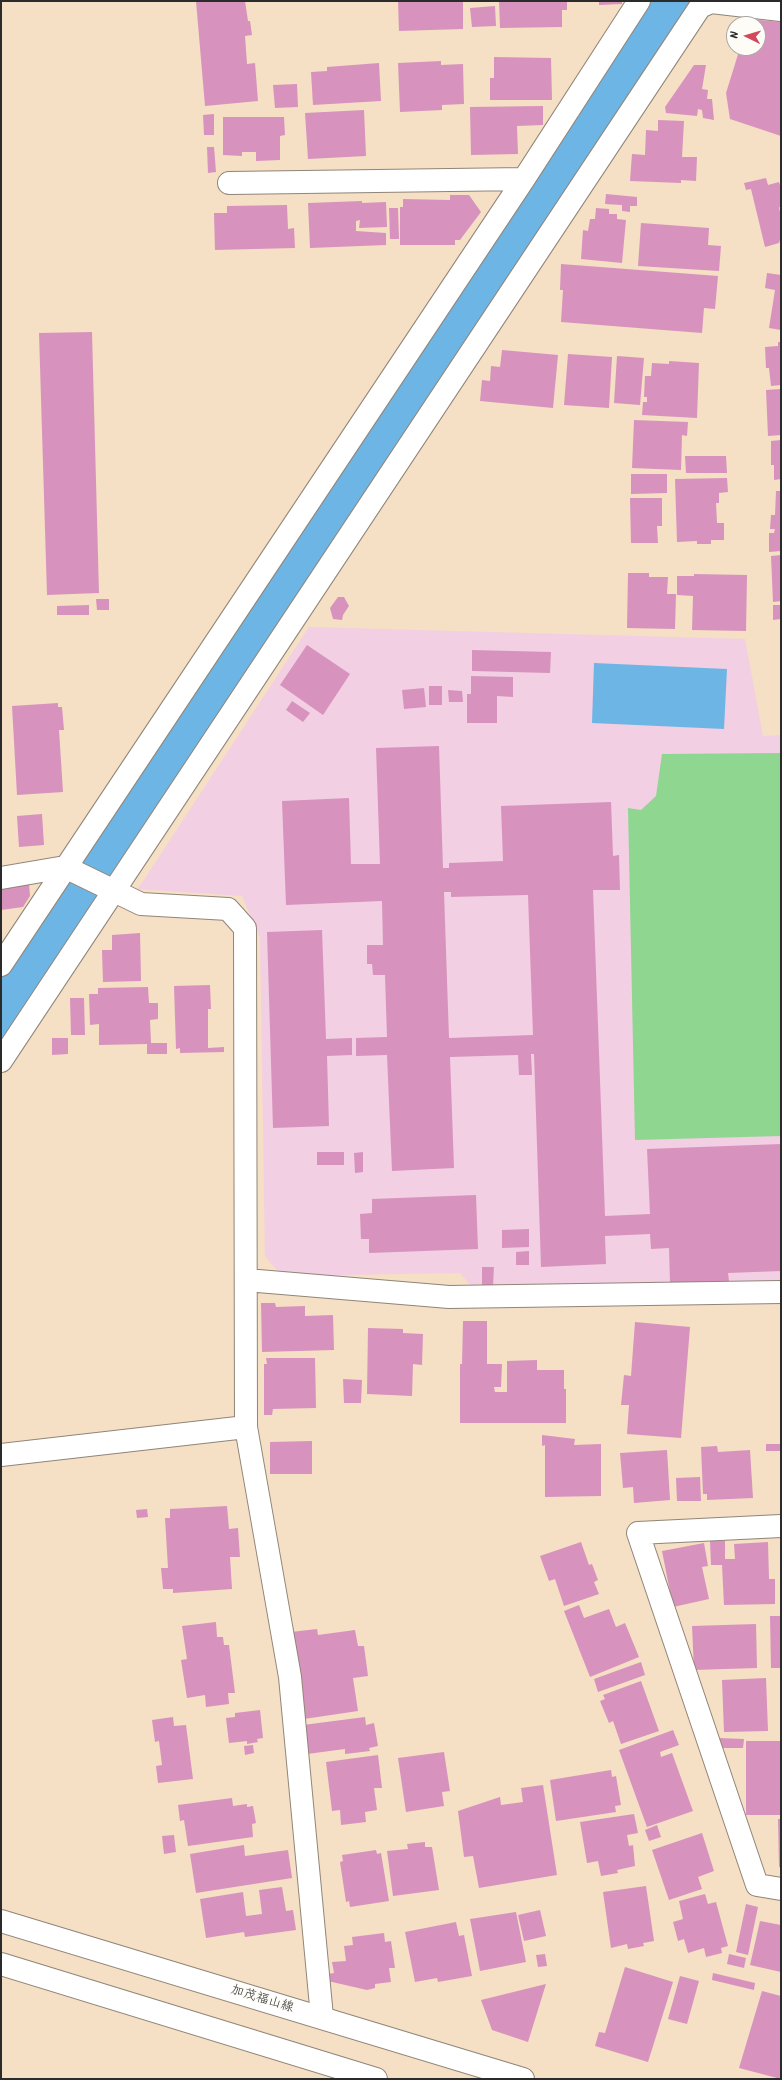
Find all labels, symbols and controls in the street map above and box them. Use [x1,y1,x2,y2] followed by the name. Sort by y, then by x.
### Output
[726,16,766,56] north arrow
[726,31,744,39] text: N
[229,1983,295,2017] street label: 加茂福山線

